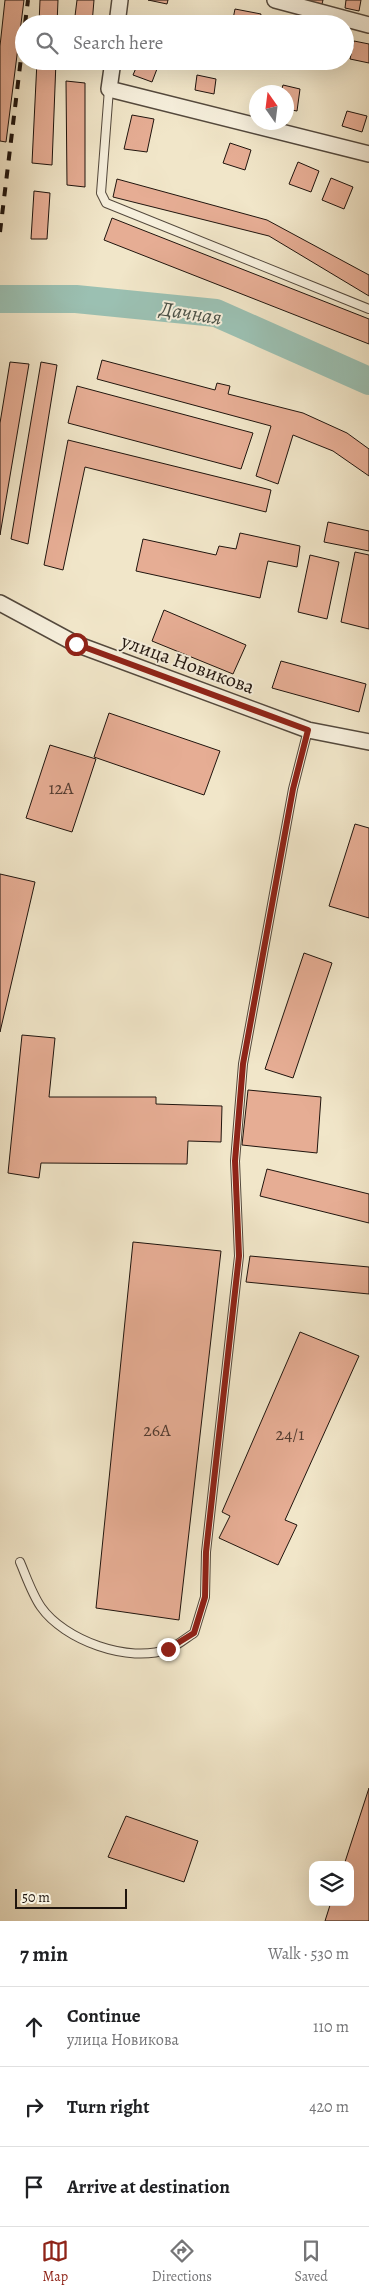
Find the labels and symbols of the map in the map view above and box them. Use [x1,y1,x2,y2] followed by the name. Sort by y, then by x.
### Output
[249,85,294,130] north arrow
[156,294,224,332] water label: Дачная
[117,627,259,701] street label: улица Новикова
[65,633,88,656] route start
[48,776,74,800] house number: 12А
[143,1418,171,1442] house number: 26А
[276,1422,304,1446] house number: 24/1
[157,1638,180,1661] route end
[15,1886,128,1909] scale bar

